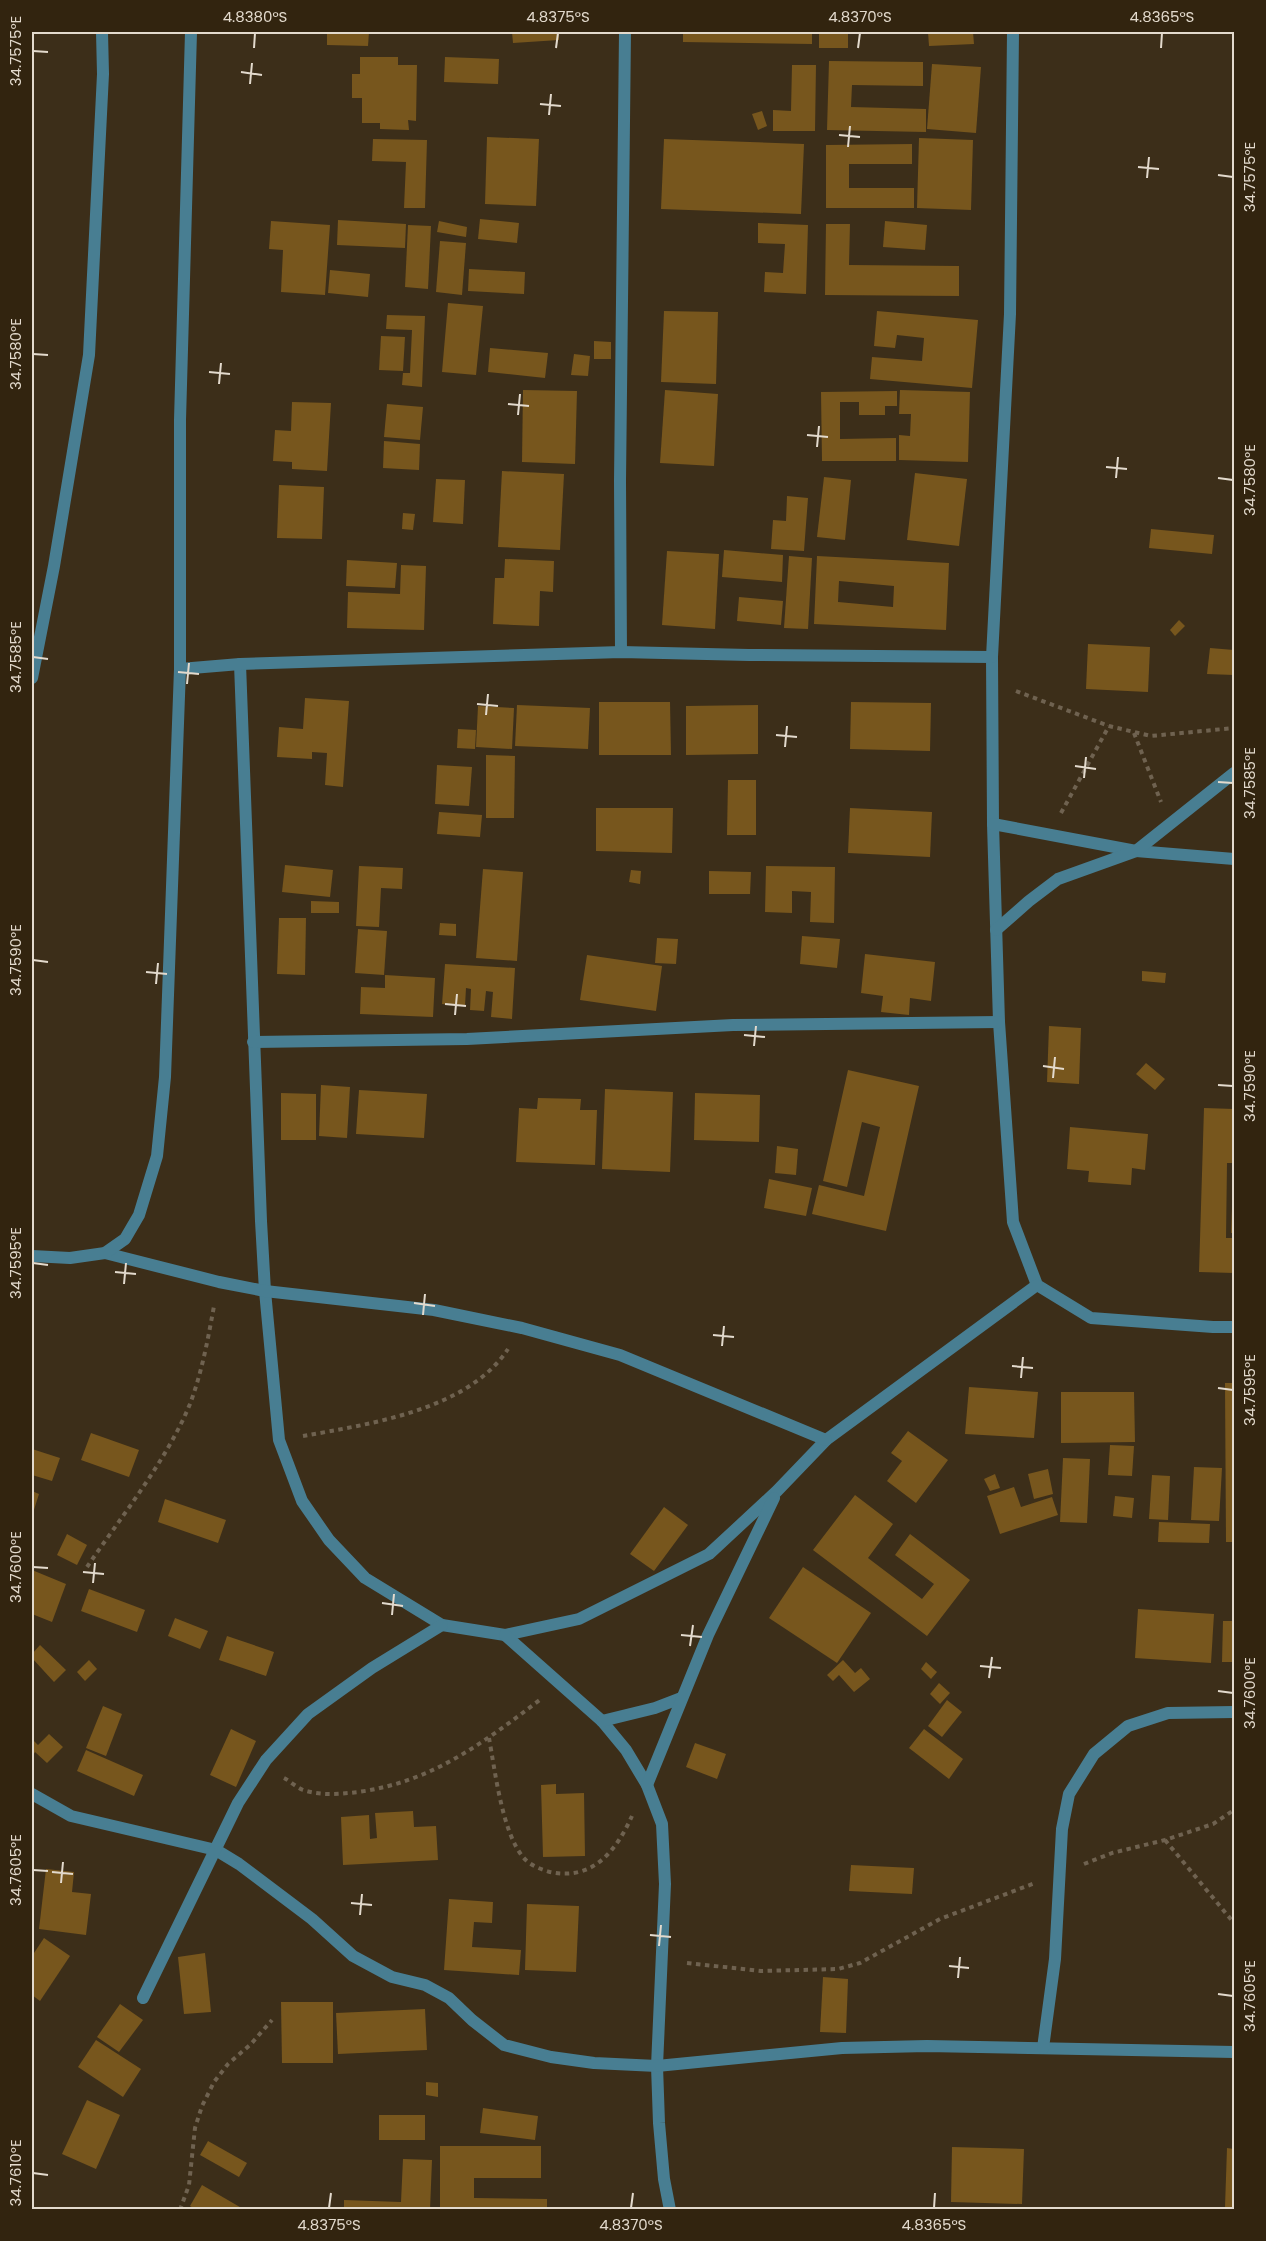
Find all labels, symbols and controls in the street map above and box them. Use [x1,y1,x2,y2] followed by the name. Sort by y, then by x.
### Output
[223,6,287,27] text: 4.8380°S
[526,6,590,27] text: 4.8375°S
[828,6,892,27] text: 4.8370°S
[1130,6,1194,27] text: 4.8365°S
[5,16,26,86] text: 34.7575°E
[1239,142,1260,212] text: 34.7575°E
[5,318,26,390] text: 34.7580°E
[1239,444,1260,516] text: 34.7580°E
[5,621,26,693] text: 34.7585°E
[1239,747,1260,819] text: 34.7585°E
[5,924,26,996] text: 34.7590°E
[1239,1050,1260,1122] text: 34.7590°E
[5,1227,26,1299] text: 34.7595°E
[1239,1354,1260,1426] text: 34.7595°E
[5,1531,26,1603] text: 34.7600°E
[1239,1657,1260,1729] text: 34.7600°E
[5,1834,26,1906] text: 34.7605°E
[1239,1960,1260,2032] text: 34.7605°E
[5,2139,26,2207] text: 34.7610°E
[297,2214,361,2235] text: 4.8375°S
[599,2214,663,2235] text: 4.8370°S
[902,2214,966,2235] text: 4.8365°S

